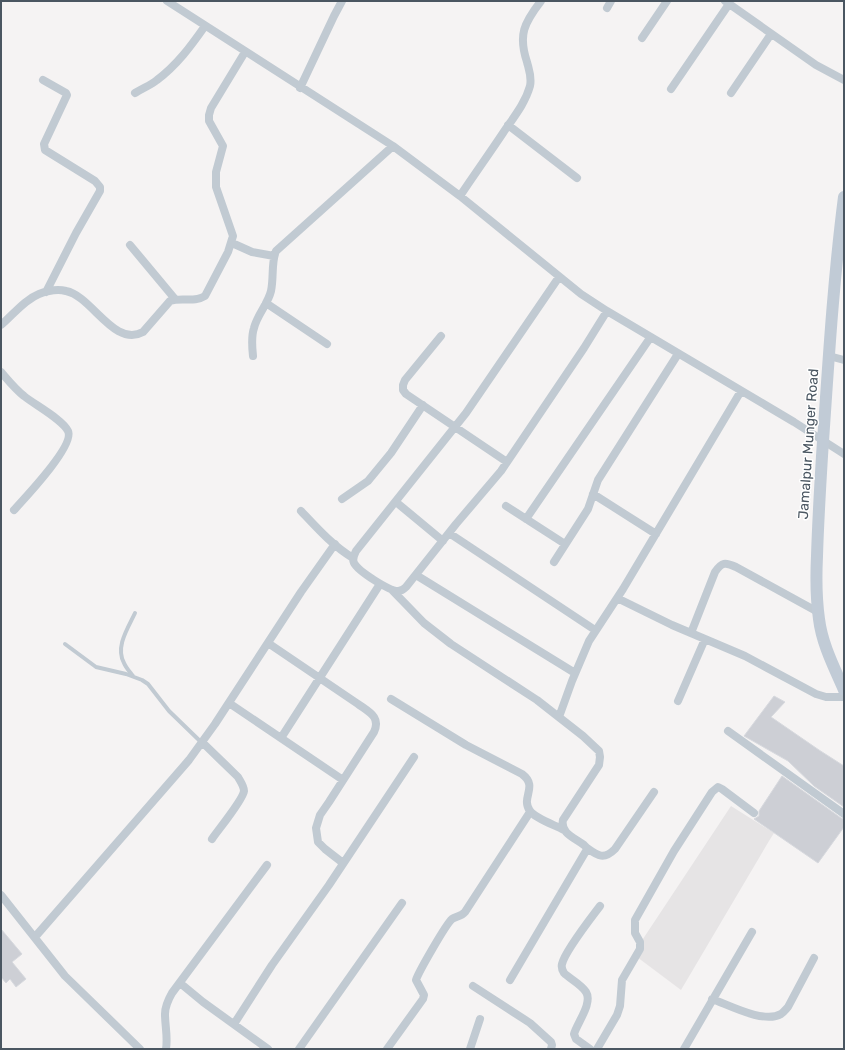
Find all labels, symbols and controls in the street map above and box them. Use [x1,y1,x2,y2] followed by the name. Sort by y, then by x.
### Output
[795,368,822,520] street label: Jamalpur Munger Road

